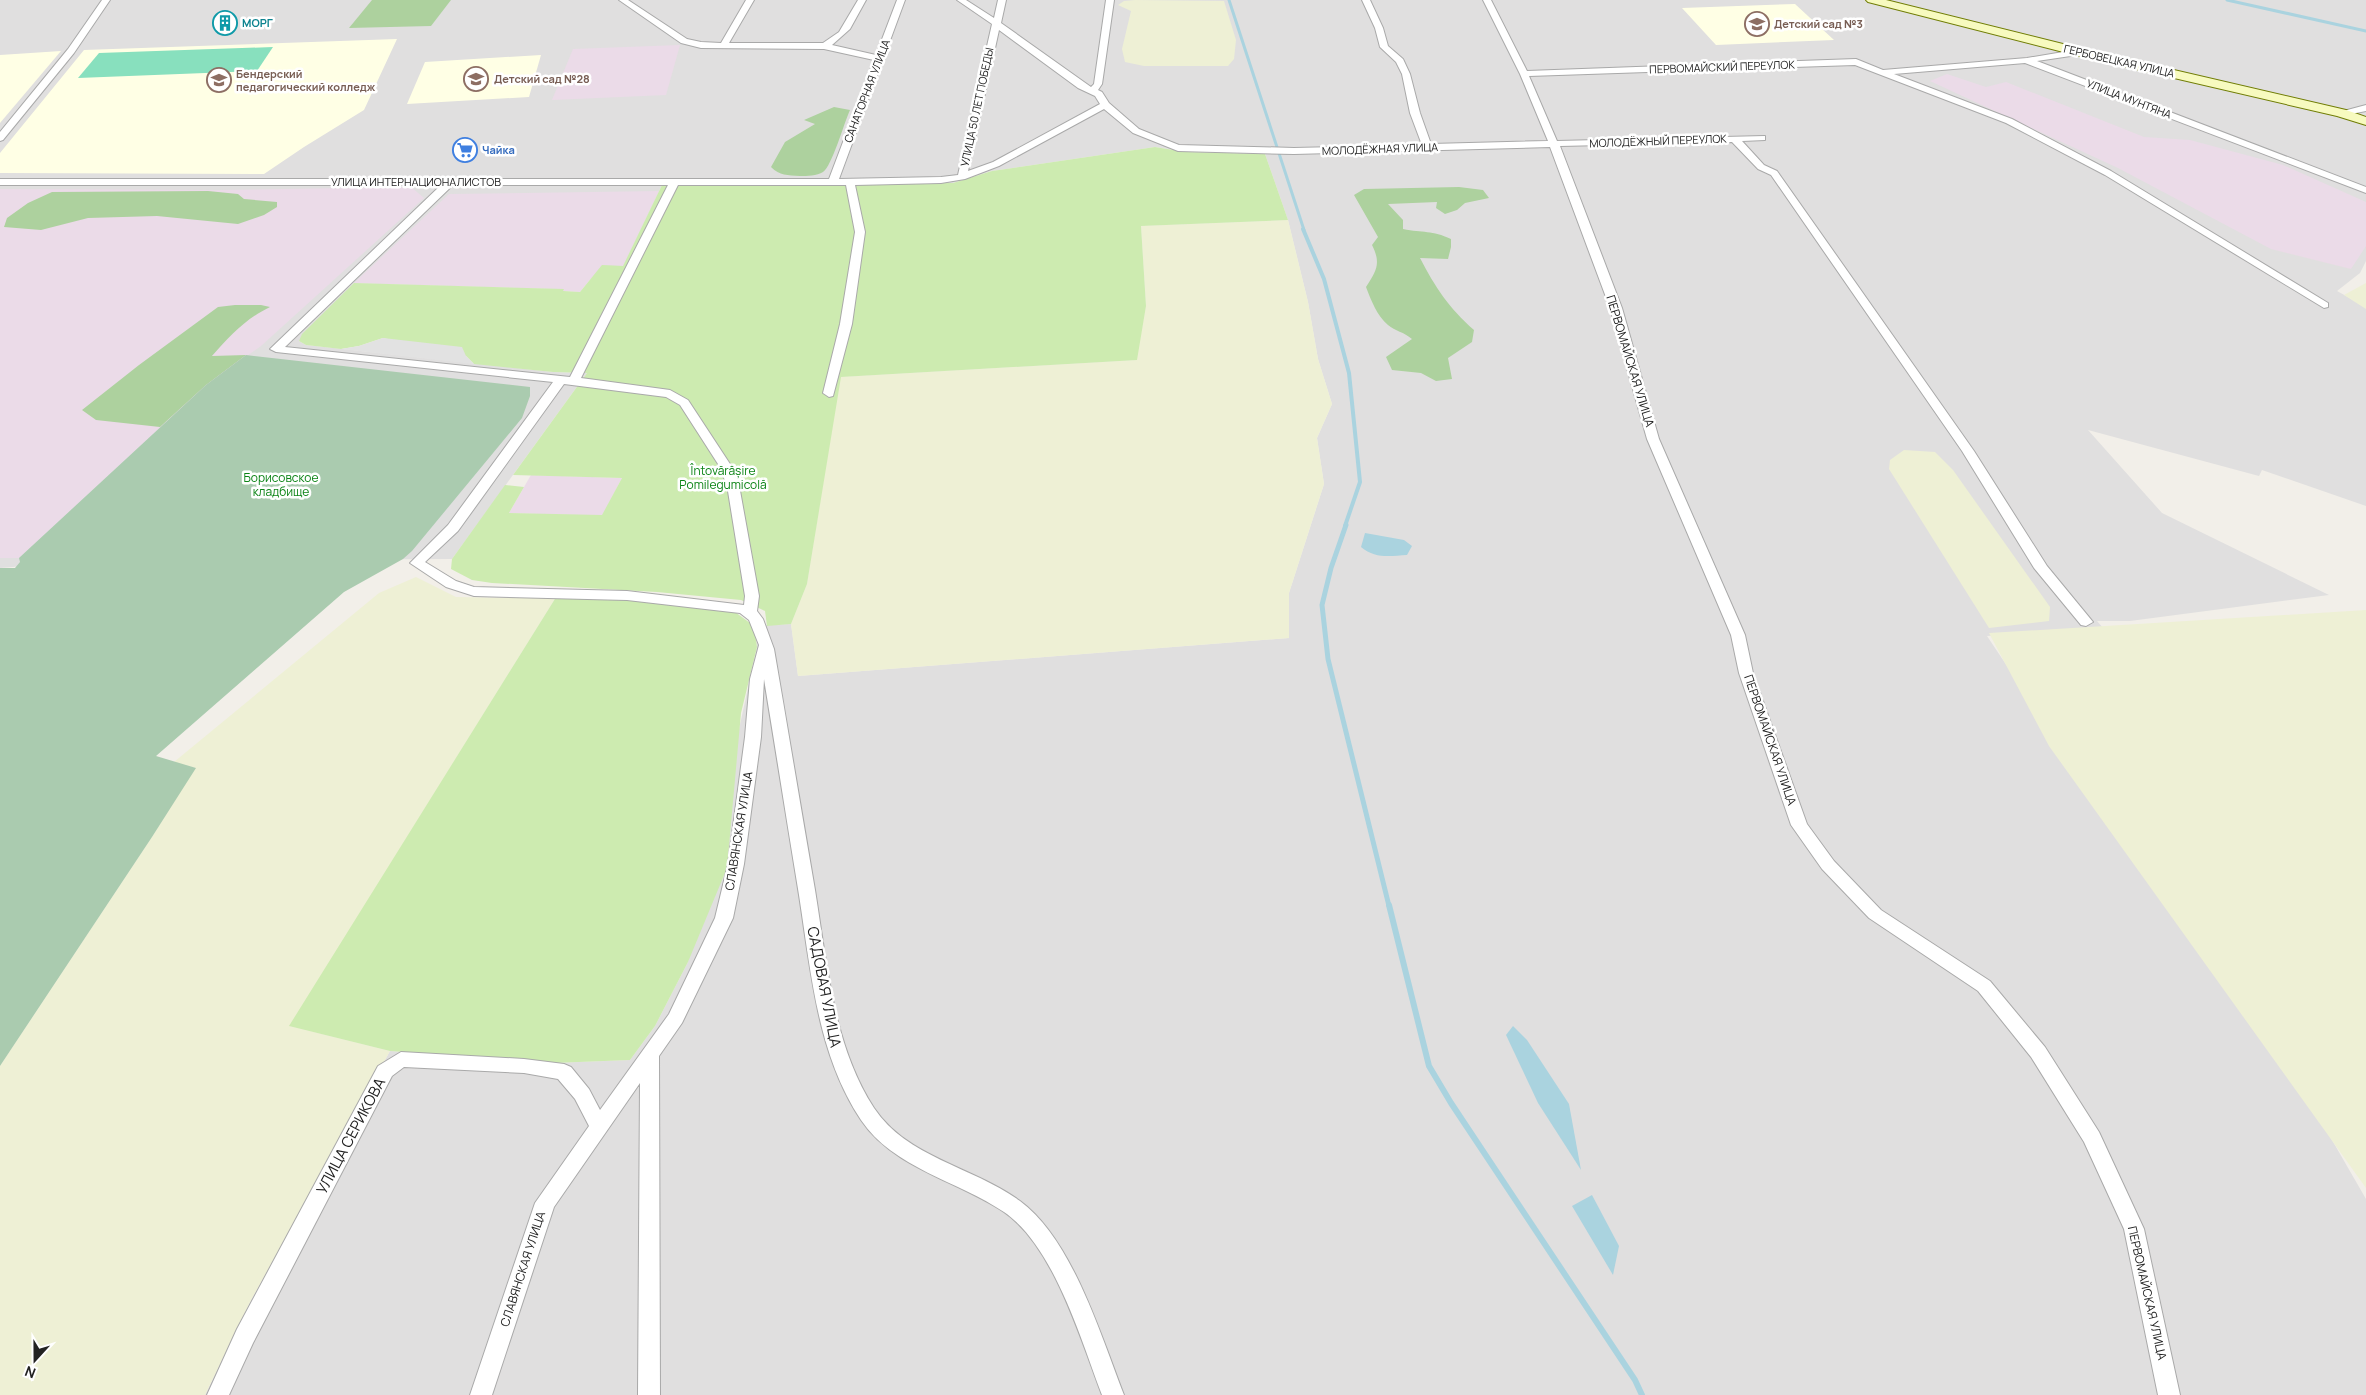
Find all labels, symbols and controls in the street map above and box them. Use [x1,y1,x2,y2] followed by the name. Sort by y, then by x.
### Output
[212,10,238,36] building icon: МОРГ
[1744,11,1770,37] school or university icon: Детский сад №3
[242,15,273,30] place label: МОРГ
[1774,16,1863,31] place label: Детский сад №3
[840,37,893,145] street label: САНАТОРНАЯ УЛИЦА
[2062,40,2176,81] street label: ГЕРБОВЕЦКАЯ УЛИЦА
[957,46,996,168] street label: УЛИЦА 50 ЛЕТ ПОБЕДЫ
[1649,56,1796,77] street label: ПЕРВОМАЙСКИЙ ПЕРЕУЛОК
[236,66,376,94] place label: Бендерский педагогический колледж
[463,66,489,92] school or university icon: Детский сад №28
[206,67,232,93] school or university icon: Бендерский педагогический колледж
[494,71,590,86] place label: Детский сад №28
[2084,75,2174,122] street label: УЛИЦА МУНТЯНА
[1589,131,1727,150] street label: МОЛОДЁЖНЫЙ ПЕРЕУЛОК
[452,137,478,163] supermarket icon: Чайка
[1322,139,1438,158] street label: МОЛОДЁЖНАЯ УЛИЦА
[482,142,515,157] place label: Чайка
[331,174,501,189] street label: УЛИЦА ИНТЕРНАЦИОНАЛИСТОВ
[1602,293,1659,429] street label: ПЕРВОМАЙСКАЯ УЛИЦА
[679,462,767,493] park label: Întovărășire Pomilegumicolă
[244,469,318,500] park label: Борисовское кладбище
[1740,672,1801,808] street label: ПЕРВОМАЙСКАЯ УЛИЦА
[721,770,756,892] street label: СЛАВЯНСКАЯ УЛИЦА
[802,925,847,1050] street label: САДОВАЯ УЛИЦА
[311,1074,390,1198] street label: УЛИЦА СЕРИКОВА
[496,1209,549,1329] street label: СЛАВЯНСКАЯ УЛИЦА
[2124,1224,2171,1362] street label: ПЕРВОМАЙСКАЯ УЛИЦА
[10,1335,60,1385] north arrow
[22,1362,38,1383] text: N

